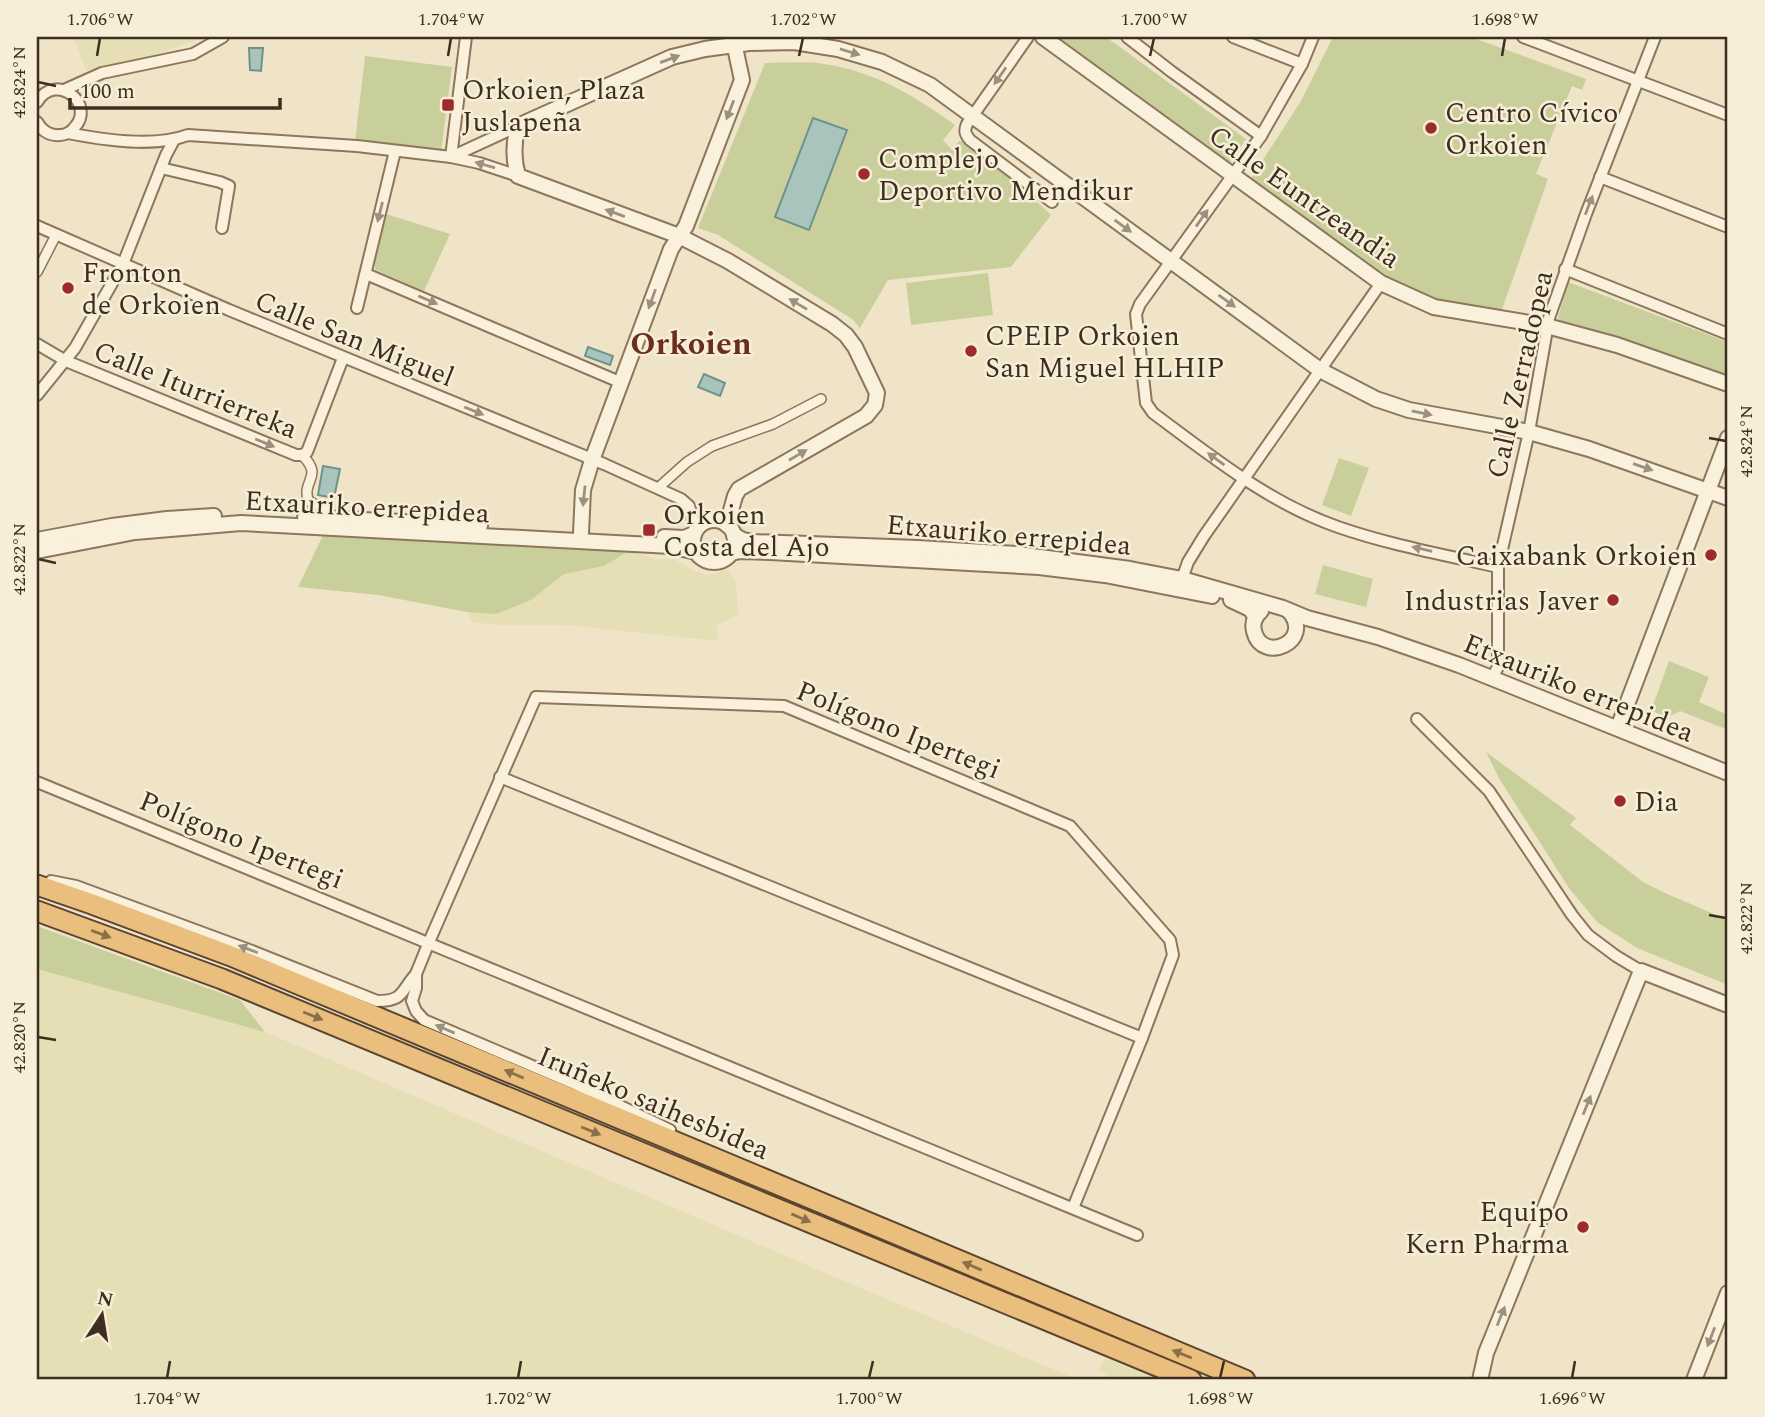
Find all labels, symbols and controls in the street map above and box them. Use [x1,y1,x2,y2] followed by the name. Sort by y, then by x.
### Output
[66,6,134,33] text: 1.706°W
[417,6,485,33] text: 1.704°W
[769,6,837,33] text: 1.702°W
[1120,6,1188,33] text: 1.700°W
[1471,6,1539,33] text: 1.698°W
[6,46,33,118] text: 42.824°N
[840,48,861,58] one-way arrow
[659,53,680,64] one-way arrow
[70,66,280,110] scale bar
[993,67,1007,85] one-way arrow
[462,69,646,144] place label: Orkoien, Plaza Juslapeña
[80,76,135,108] text: 100 m
[1445,92,1618,167] place label: Centro Cívico Orkoien
[440,97,456,113] marker: Orkoien, Plaza Juslapeña
[725,100,736,121] one-way arrow
[1199,115,1409,280] street label: Calle Euntzeandia
[1423,120,1439,136] marker: Centro Cívico Orkoien
[878,138,1133,213] place label: Complejo Deportivo Mendikur
[474,159,495,169] one-way arrow
[856,166,872,182] marker: Complejo Deportivo Mendikur
[1584,194,1595,215] one-way arrow
[375,201,386,223] one-way arrow
[604,207,625,218] one-way arrow
[1195,209,1209,227] one-way arrow
[1114,219,1133,233] one-way arrow
[82,252,221,327] place label: Fronton de Orkoien
[1476,266,1565,483] street label: Calle Zerradopea
[60,280,76,296] marker: Fronton de Orkoien
[248,280,461,399] street label: Calle San Miguel
[647,288,658,309] one-way arrow
[1217,294,1236,308] one-way arrow
[418,295,439,306] one-way arrow
[789,298,808,310] one-way arrow
[985,315,1224,390] place label: CPEIP Orkoien San Miguel HLHIP
[630,320,752,369] district label: Orkoien
[87,330,304,451] street label: Calle Iturrierreka
[963,343,979,359] marker: CPEIP Orkoien San Miguel HLHIP
[1733,405,1760,477] text: 42.824°N
[464,406,485,417] one-way arrow
[1411,408,1433,419] one-way arrow
[255,437,276,448] one-way arrow
[788,449,807,461] one-way arrow
[1207,452,1225,466] one-way arrow
[1632,462,1653,473] one-way arrow
[243,480,491,535] street label: Etxauriko errepidea
[578,485,589,507] one-way arrow
[663,494,830,569] place label: Orkoien Costa del Ajo
[885,503,1133,568] street label: Etxauriko errepidea
[641,522,657,538] marker: Orkoien Costa del Ajo
[6,523,33,595] text: 42.822°N
[1456,535,1697,578] place label: Caixabank Orkoien
[1411,543,1433,554] one-way arrow
[1703,547,1719,563] marker: Caixabank Orkoien
[1404,580,1599,623] place label: Industrias Javer
[1605,592,1621,608] marker: Industrias Javer
[1457,622,1701,754] street label: Etxauriko errepidea
[790,670,1007,791] street label: Polígono Ipertegi
[133,780,350,901] street label: Polígono Ipertegi
[1634,781,1678,824] place label: Dia
[1612,793,1628,809] marker: Dia
[1733,882,1760,954] text: 42.822°N
[90,929,111,940] one-way arrow
[238,944,259,955] one-way arrow
[6,1001,33,1073] text: 42.820°N
[303,1011,324,1022] one-way arrow
[434,1023,455,1034] one-way arrow
[531,1035,776,1172] street label: Iruñeko saihesbidea
[504,1068,524,1080] one-way arrow
[1581,1094,1592,1115] one-way arrow
[581,1126,602,1137] one-way arrow
[1405,1191,1569,1266] place label: Equipo Kern Pharma
[791,1213,812,1224] one-way arrow
[1575,1219,1591,1235] marker: Equipo Kern Pharma
[962,1260,982,1272] one-way arrow
[66,1280,136,1350] north arrow
[95,1284,116,1316] text: N
[1496,1305,1507,1326] one-way arrow
[1706,1326,1717,1347] one-way arrow
[1171,1349,1192,1360] one-way arrow
[133,1385,201,1412] text: 1.704°W
[484,1385,552,1412] text: 1.702°W
[835,1385,903,1412] text: 1.700°W
[1186,1385,1254,1412] text: 1.698°W
[1538,1385,1606,1412] text: 1.696°W

